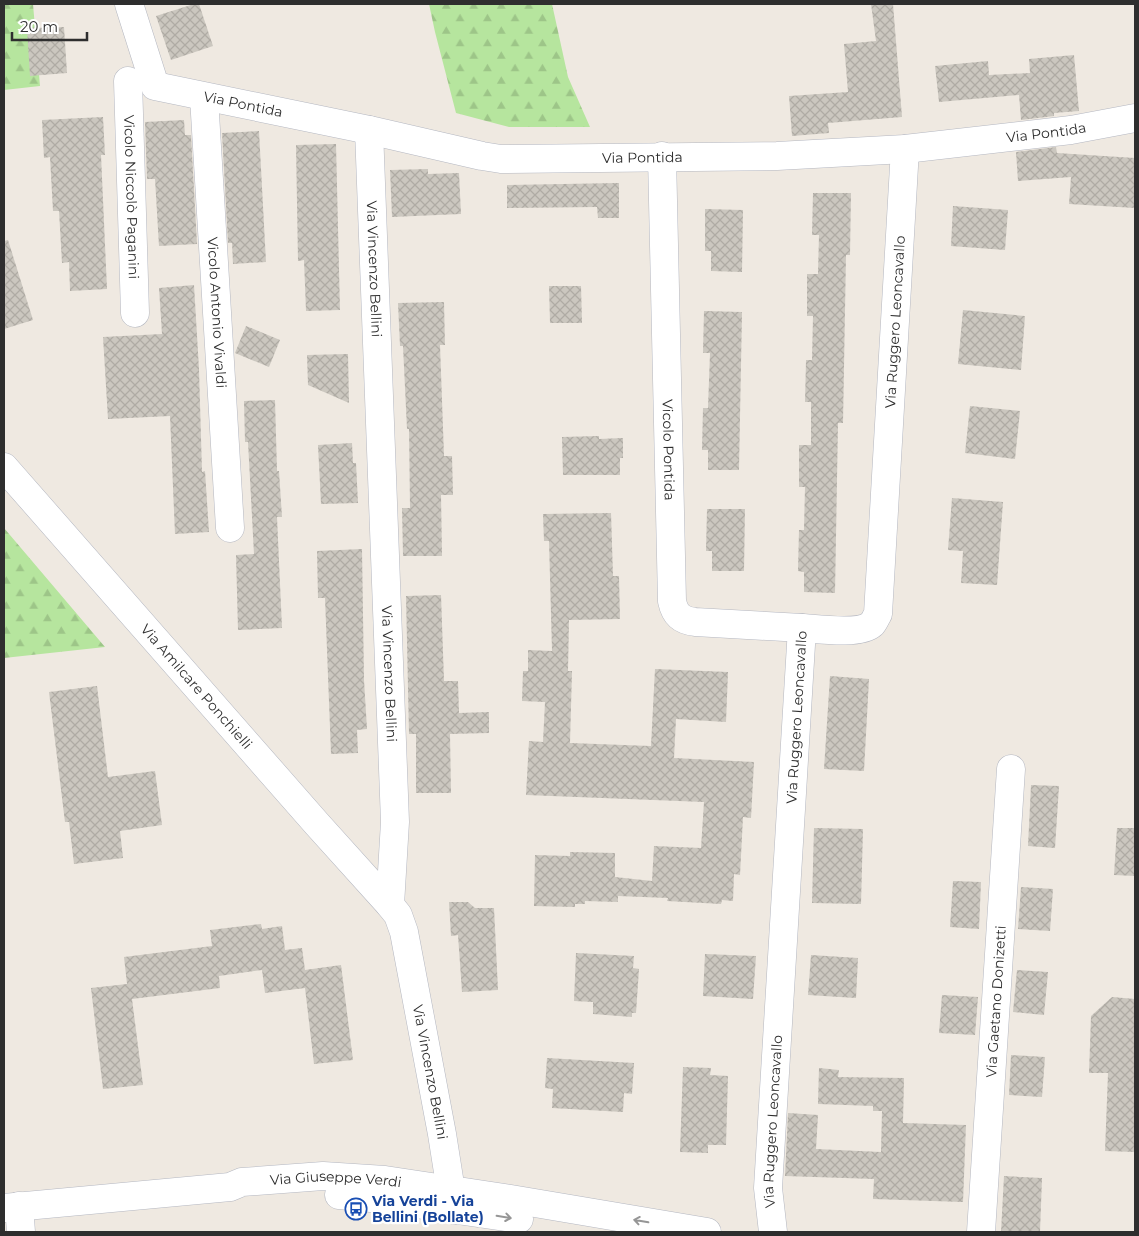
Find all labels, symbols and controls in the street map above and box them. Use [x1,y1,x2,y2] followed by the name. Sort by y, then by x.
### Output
[12,10,88,42] scale bar
[20,17,58,36] text: 20 m
[202,87,284,121] street label: Via Pontida
[120,115,143,279] street label: Vicolo Niccolò Paganini
[1005,118,1088,146] street label: Via Pontida
[602,148,683,167] street label: Via Pontida
[363,200,386,338] street label: Via Vincenzo Bellini
[881,235,909,409] street label: Via Ruggero Leoncavallo
[203,236,231,389] street label: Vicolo Antonio Vivaldi
[658,399,679,501] street label: Vicolo Pontida
[378,605,401,742] street label: Via Vincenzo Bellini
[137,620,256,753] street label: Via Amilcare Ponchielli
[782,630,811,804] street label: Via Ruggero Leoncavallo
[982,925,1010,1078] street label: Via Gaetano Donizetti
[409,1003,452,1141] street label: Via Vincenzo Bellini
[759,1034,786,1209] street label: Via Ruggero Leoncavallo
[269,1167,403,1191] street label: Via Giuseppe Verdi
[371,1192,484,1226] place label: Via Verdi - Via Bellini (Bollate)
[344,1197,368,1221] bus stop icon: Via Verdi - Via Bellini (Bollate)
[496,1212,512,1222] one-way arrow
[634,1216,650,1226] one-way arrow

